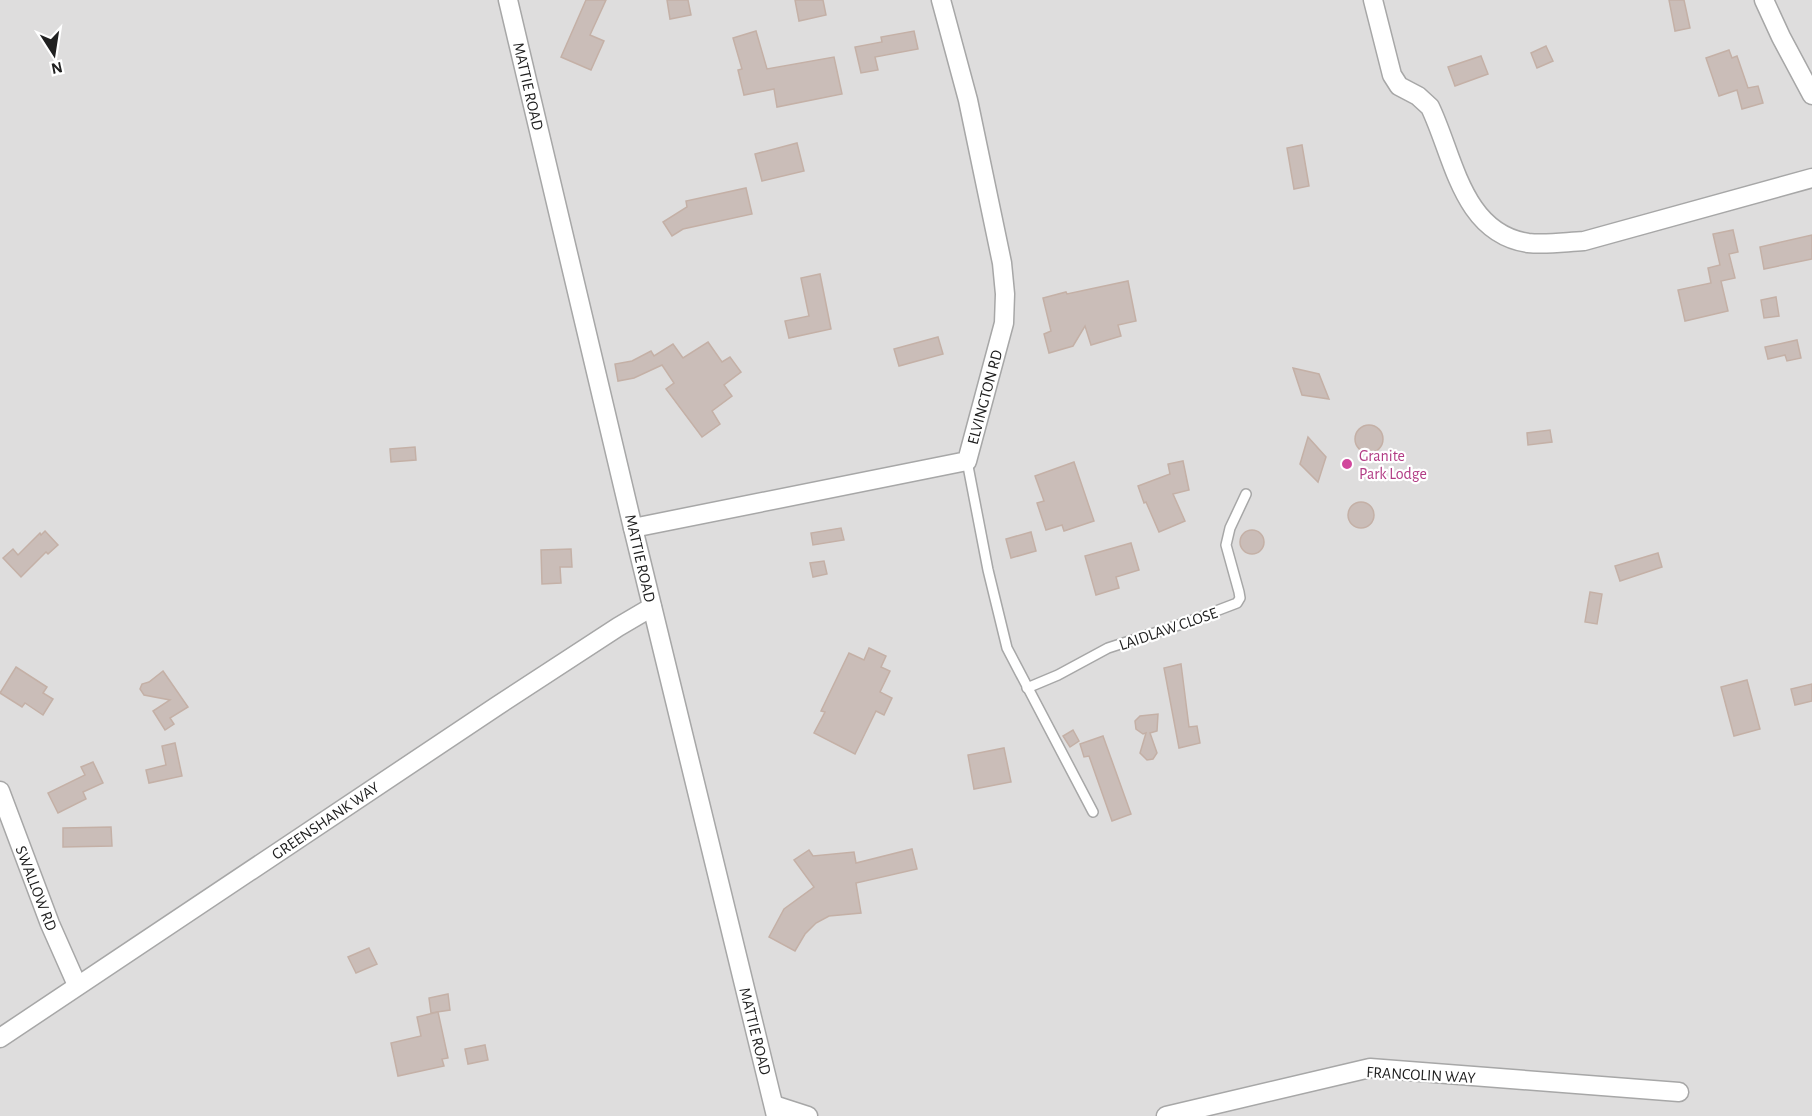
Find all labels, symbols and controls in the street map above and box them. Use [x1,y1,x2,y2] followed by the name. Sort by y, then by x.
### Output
[24,24,84,84] north arrow
[510,41,546,132] street label: MATTIE ROAD
[50,59,64,77] text: N
[965,348,1005,446] street label: ELVINGTON RD
[1359,448,1427,482] place label: Granite Park Lodge
[1340,457,1354,471] marker: Granite Park Lodge
[622,513,658,604] street label: MATTIE ROAD
[1117,605,1220,653] street label: LAIDLAW CLOSE
[269,779,383,863] street label: GREENSHANK WAY
[13,844,60,933] street label: SWALLOW RD
[736,986,774,1077] street label: MATTIE ROAD
[1366,1064,1477,1086] street label: FRANCOLIN WAY

